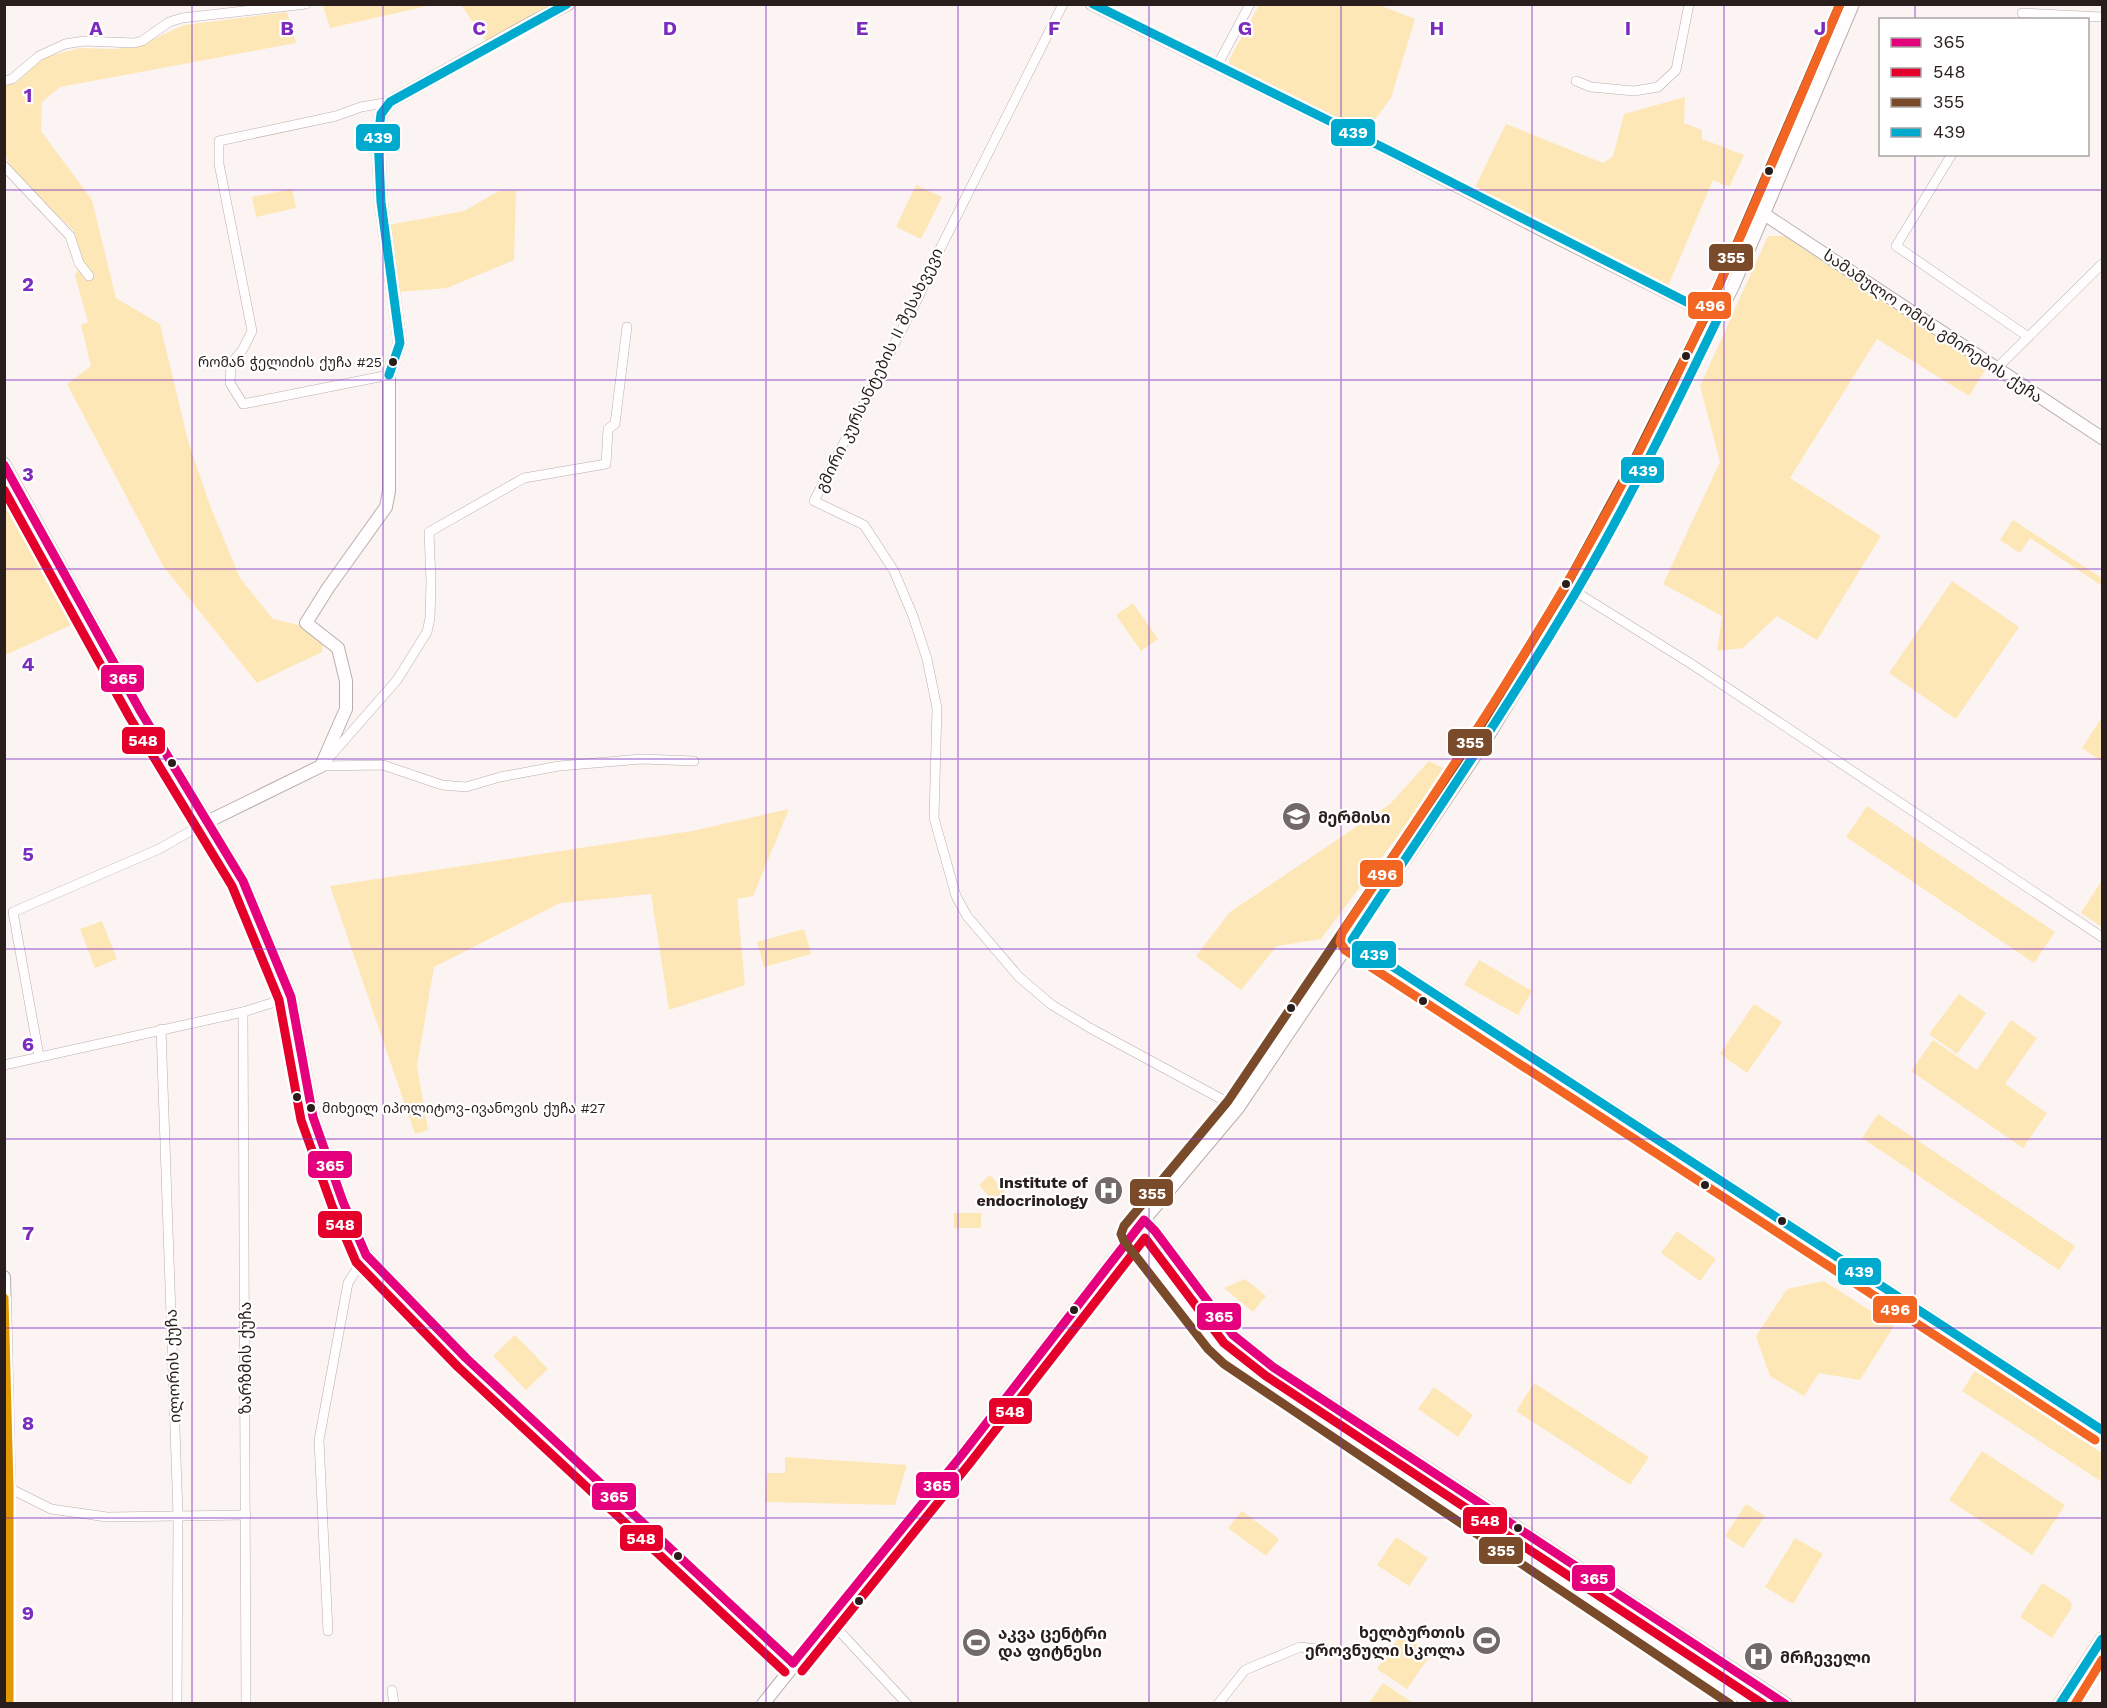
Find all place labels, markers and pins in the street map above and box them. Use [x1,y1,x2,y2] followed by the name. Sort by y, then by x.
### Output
[1763,165,1775,177] unlabelled marker
[1680,350,1692,362] unlabelled marker
[198,354,382,371] place label: რომან ჭელიძის ქუჩა #25
[387,356,399,368] marker: რომან ჭელიძის ქუჩა #25
[1560,578,1572,590] unlabelled marker
[166,757,178,769] unlabelled marker
[1281,801,1313,833] school or university icon: მერმისი
[1318,808,1390,827] place label: მერმისი
[1417,995,1429,1007] unlabelled marker
[1285,1002,1297,1014] unlabelled marker
[291,1091,303,1103] unlabelled marker
[322,1100,606,1117] place label: მიხეილ იპოლიტოვ-ივანოვის ქუჩა #27
[305,1102,317,1114] marker: მიხეილ იპოლიტოვ-ივანოვის ქუჩა #27
[976,1173,1089,1210] place label: Institute of endocrinology
[1093,1175,1125,1207] hospital icon: Institute of endocrinology
[1699,1179,1711,1191] unlabelled marker
[1776,1215,1788,1227] unlabelled marker
[1068,1304,1080,1316] unlabelled marker
[1512,1522,1524,1534] unlabelled marker
[672,1550,684,1562] unlabelled marker
[853,1595,865,1607] unlabelled marker
[1305,1623,1465,1661] place label: ხელბურთის ეროვნული სკოლა
[998,1624,1107,1662] place label: აკვა ცენტრი და ფიტნესი
[1470,1625,1502,1657] sports icon: ხელბურთის ეროვნული სკოლა
[961,1626,993,1658] sports icon: აკვა ცენტრი და ფიტნესი
[1743,1641,1775,1673] hospital icon: მრჩეველი
[1780,1648,1871,1668] place label: მრჩეველი

